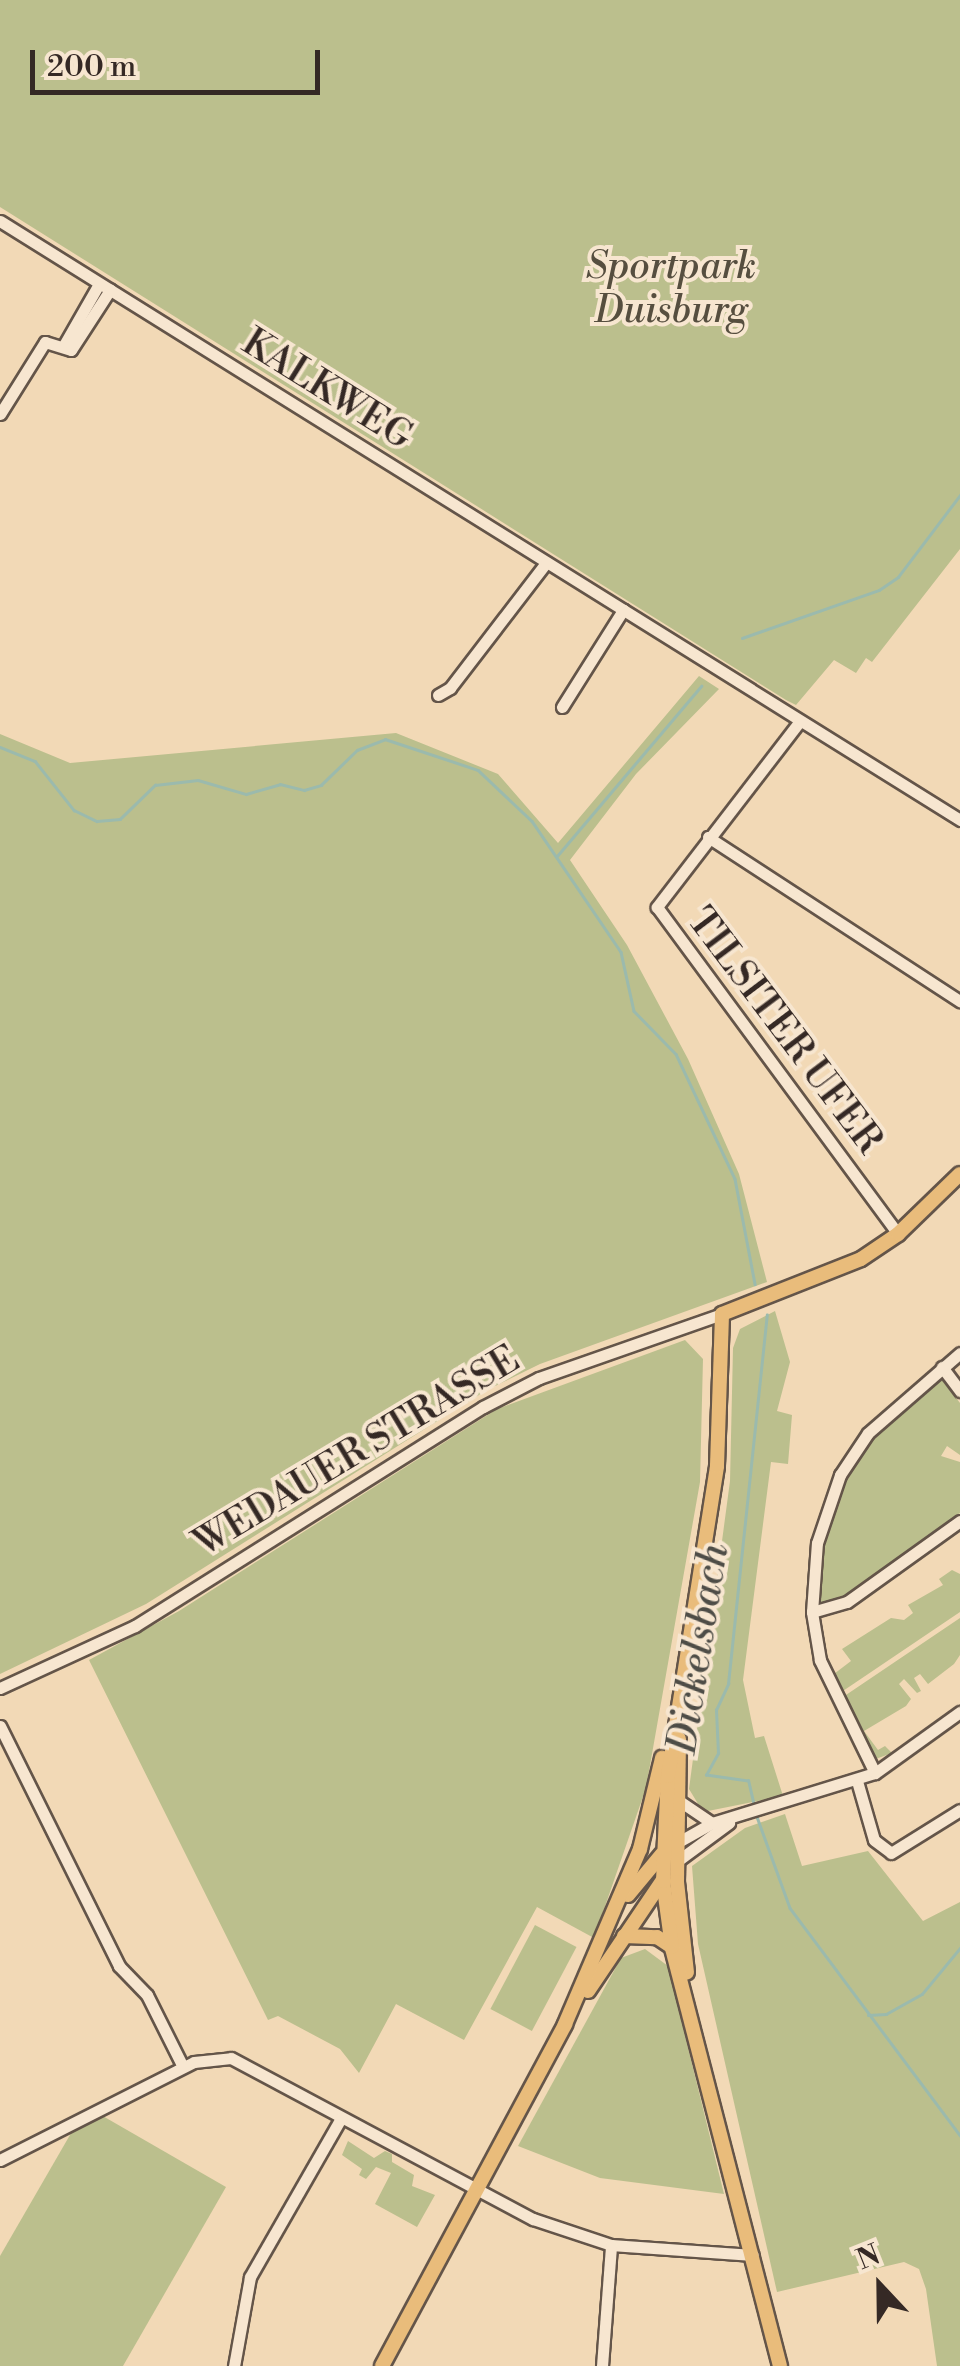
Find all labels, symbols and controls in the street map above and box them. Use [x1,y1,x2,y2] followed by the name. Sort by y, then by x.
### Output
[35,30,325,92] scale bar
[47,48,136,86] text: 200 m
[586,244,756,333] park label: Sportpark Duisburg
[234,320,420,460] street label: KALKWEG
[677,899,891,1163] street label: TILSITER UFER
[186,1337,528,1567] street label: WEDAUER STRASSE
[659,1541,739,1757] water label: Dickelsbach
[830,2236,930,2336] north arrow
[852,2237,885,2278] text: N

